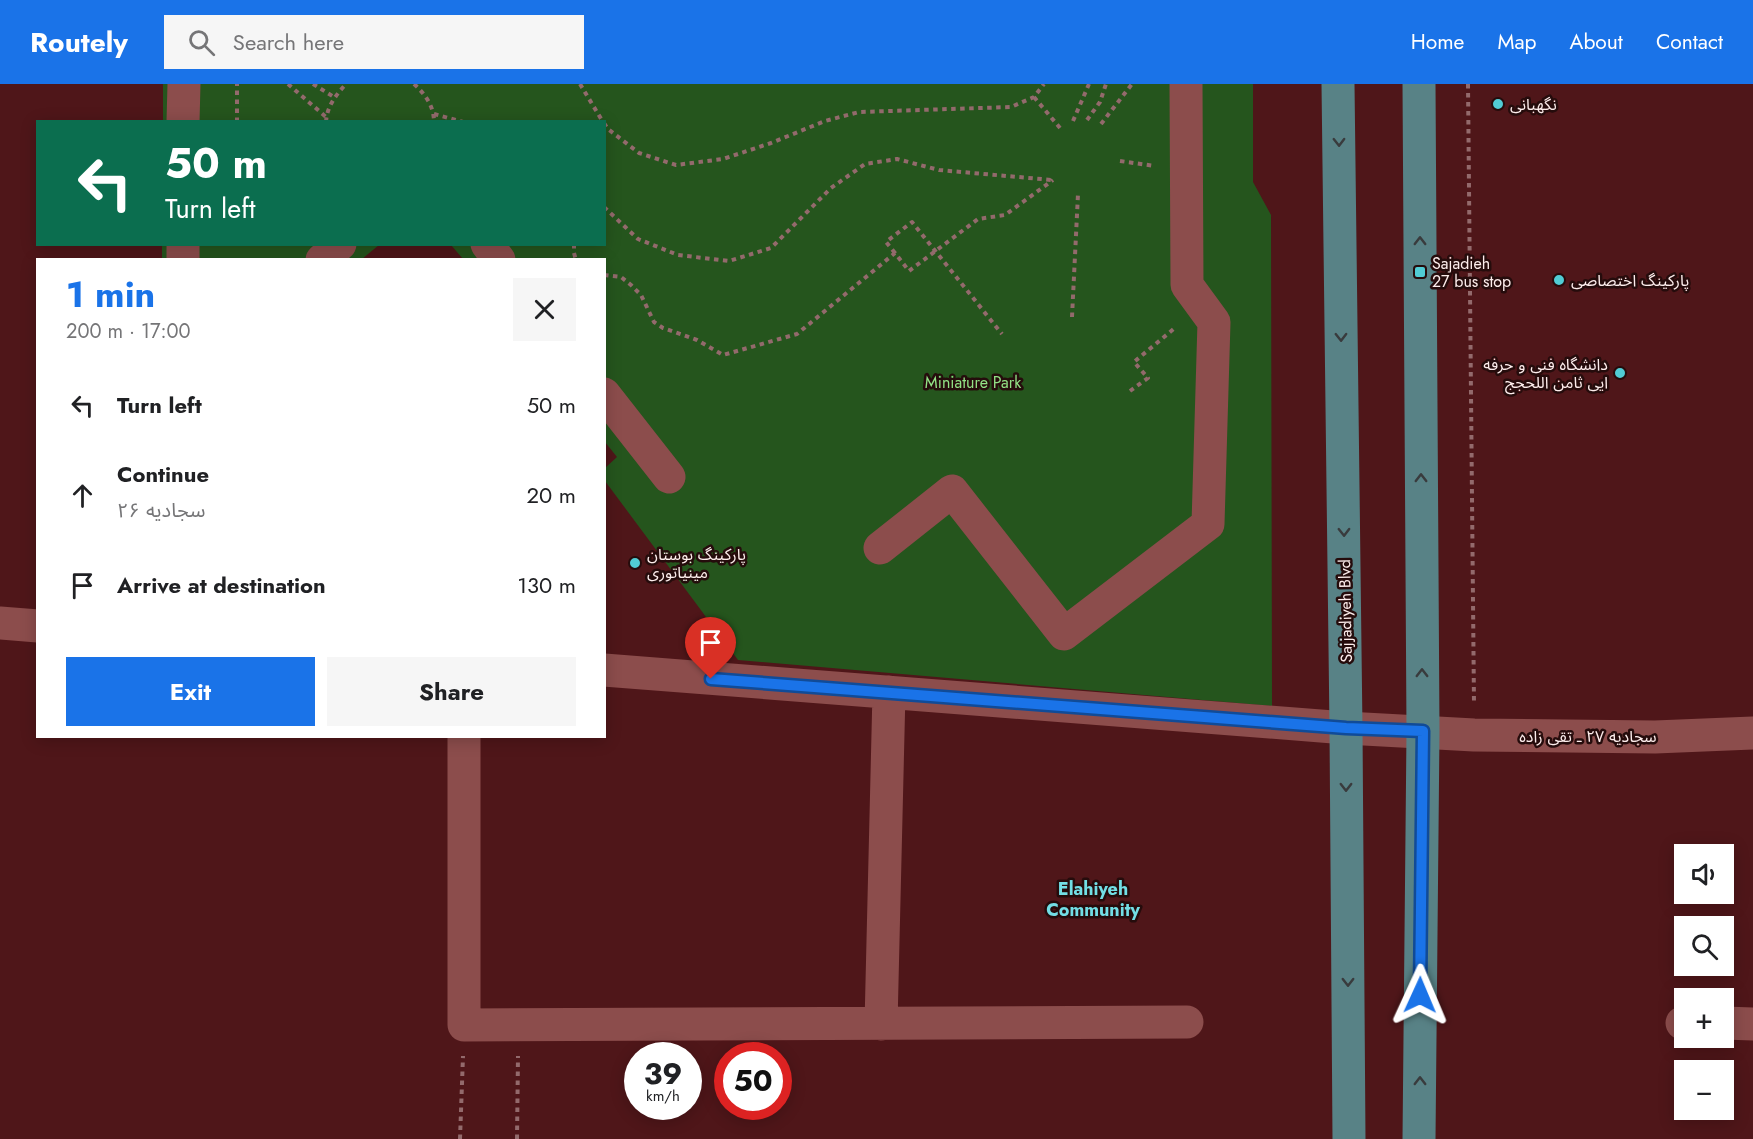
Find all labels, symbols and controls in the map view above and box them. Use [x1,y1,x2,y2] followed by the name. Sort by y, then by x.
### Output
[164,15,584,69] search box
[30,22,128,63] text: Routely
[185,26,218,59] icon: search
[233,26,344,58] text: Search here
[1411,27,1464,57] text: Home
[1497,27,1537,57] text: Map
[1570,27,1623,57] text: About
[1656,27,1723,57] text: Contact
[1510,93,1557,116] place label: نگهبانی
[1491,97,1505,111] marker: نگهبانی
[165,133,267,194] text: 50 m
[1333,138,1345,147] one-way arrow
[66,144,144,222] icon: left
[165,189,255,228] text: Turn left
[1414,236,1426,245] one-way arrow
[1432,252,1511,293] place label: Sajadieh 27 bus stop
[1413,265,1427,279] marker: Sajadieh 27 bus stop
[66,268,155,320] text: 1 min
[1571,269,1689,292] place label: پارکینگ اختصاصی
[1552,273,1566,287] marker: پارکینگ اختصاصی
[513,278,576,341] button: close
[66,317,190,346] text: 200 m · 17:00
[1335,333,1347,342] one-way arrow
[1483,353,1608,395] place label: دانشگاه فنی و حرفه ایی ثامن اللحجج
[1613,366,1627,380] marker: دانشگاه فنی و حرفه ایی ثامن اللحجج
[925,371,1022,394] park label: Miniature Park
[66,389,99,422] icon: left
[117,389,202,421] text: Turn left
[527,389,576,421] text: 50 m
[117,458,209,490] text: Continue
[1415,473,1427,482] one-way arrow
[66,479,99,512] icon: ahead
[527,479,576,511] text: 20 m
[117,496,205,525] text: سجادیه ۲۶
[1338,528,1350,537] one-way arrow
[647,543,746,584] place label: پارکینگ بوستان مینیاتوری
[628,556,642,570] marker: پارکینگ بوستان مینیاتوری
[1333,559,1358,663] street label: Sajjadiyeh Blvd
[66,569,99,602] icon: arrive
[117,569,326,601] text: Arrive at destination
[517,569,576,601] text: 130 m
[685,617,736,679] pin
[694,626,727,659] icon: arrive
[66,657,315,726] button: Exit
[327,657,576,726] button: Share
[1416,668,1428,677] one-way arrow
[1519,725,1657,748] street label: سجادیه ۲۷ ـ تقی زاده
[1340,782,1353,791] one-way arrow
[1674,844,1734,1120] map controls
[1674,844,1734,904] button: sound
[1046,876,1140,923] district label: Elahiyeh Community
[1674,916,1734,976] button: search
[1388,963,1452,1027] position arrow
[1342,977,1354,986] one-way arrow
[1674,988,1734,1048] button: +
[714,1042,792,1120] speed limit sign: 50
[644,1052,682,1095] text: 39
[1674,1060,1734,1120] button: −
[1414,1076,1426,1085] one-way arrow
[646,1085,680,1107] text: km/h

